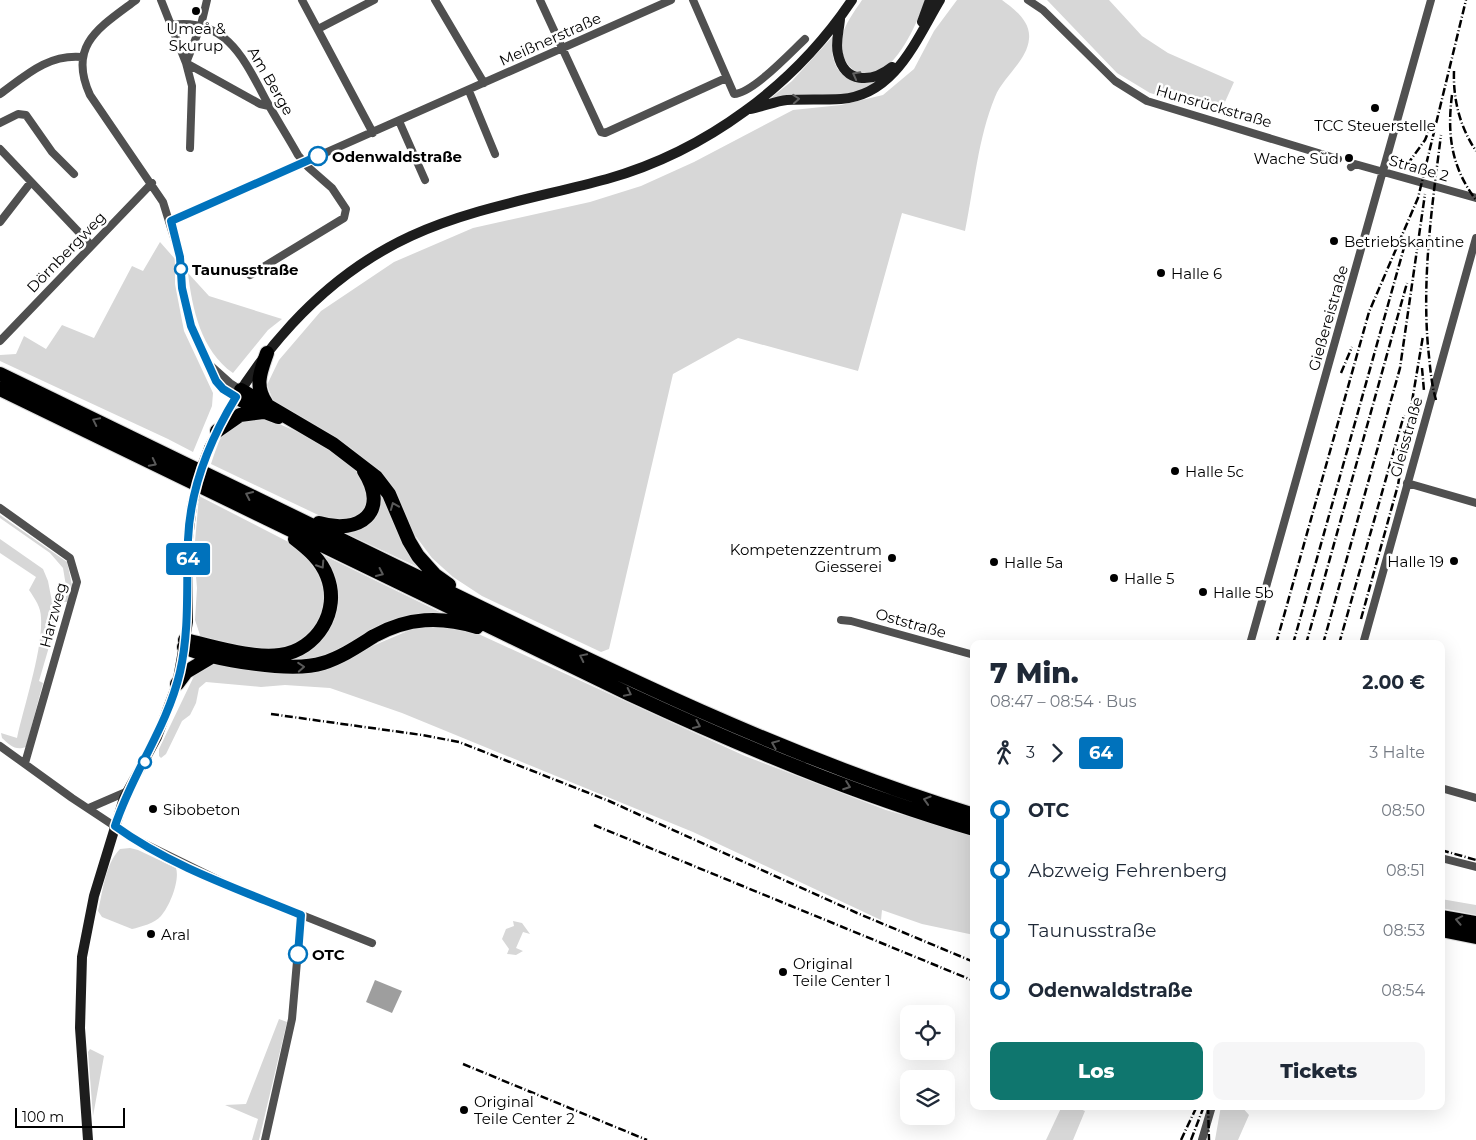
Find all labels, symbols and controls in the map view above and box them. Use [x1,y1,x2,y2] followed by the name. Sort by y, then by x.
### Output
[190,5,202,17] marker: Umeå & Skurup
[496,8,604,70] street label: Meißnerstraße
[166,19,226,55] place label: Umeå & Skurup
[244,43,298,119] street label: Am Berge
[852,71,861,81] one-way arrow
[1154,80,1274,132] street label: Hunsrückstraße
[793,94,801,105] one-way arrow
[1369,102,1381,114] marker: TCC Steuerstelle
[1314,116,1436,135] place label: TCC Steuerstelle
[308,146,328,166] marker: Odenwaldstraße
[332,147,462,166] place label: Odenwaldstraße
[1253,149,1339,168] place label: Wache Süd
[1387,150,1451,186] street label: Straße 2
[1343,152,1355,164] marker: Wache Süd
[23,207,109,297] street label: Dörnbergweg
[1344,232,1464,251] place label: Betriebskantine
[1328,235,1340,247] marker: Betriebskantine
[192,260,299,279] place label: Taunusstraße
[174,262,188,276] marker: Taunusstraße
[1304,263,1352,373] street label: Gießereistraße
[1171,264,1222,283] place label: Halle 6
[1155,267,1167,279] marker: Halle 6
[1385,395,1427,479] street label: Gleisstraße
[92,417,101,427] one-way arrow
[148,457,157,467] one-way arrow
[1185,462,1244,481] place label: Halle 5c
[1169,465,1181,477] marker: Halle 5c
[246,491,255,501] one-way arrow
[390,502,401,511] one-way arrow
[730,540,882,576] place label: Kompetenzzentrum Giesserei
[166,543,210,575] line badge: 64
[176,548,200,570] text: 64
[886,552,898,564] marker: Kompetenzzentrum Giesserei
[1387,552,1444,571] place label: Halle 19
[1004,553,1063,572] place label: Halle 5a
[1448,555,1460,567] marker: Halle 19
[988,556,1000,568] marker: Halle 5a
[315,560,325,569] one-way arrow
[374,567,383,577] one-way arrow
[1124,569,1175,588] place label: Halle 5
[1108,572,1120,584] marker: Halle 5
[35,580,71,650] street label: Harzweg
[1213,583,1274,602] place label: Halle 5b
[1197,586,1209,598] marker: Halle 5b
[873,604,949,642] street label: Oststraße
[579,653,588,663] one-way arrow
[990,656,1079,690] text: 7 Min.
[297,661,305,672] one-way arrow
[1362,671,1425,694] text: 2.00 €
[623,687,632,698] one-way arrow
[990,692,1137,711] text: 08:47 – 08:54 · Bus
[692,718,701,729] one-way arrow
[990,739,1018,767] icon: walk
[1043,739,1071,767] icon: forward
[771,740,780,750] one-way arrow
[1089,742,1113,764] text: 64
[1026,743,1035,762] text: 3
[1369,743,1425,762] text: 3 Halte
[138,755,152,769] unlabelled marker
[843,780,851,790] one-way arrow
[924,796,932,806] one-way arrow
[1028,799,1069,822] text: OTC
[163,800,240,819] place label: Sibobeton
[1381,801,1425,820] text: 08:50
[147,803,159,815] marker: Sibobeton
[1028,859,1227,882] text: Abzweig Fehrenberg
[1386,861,1425,880] text: 08:51
[1454,915,1463,926] one-way arrow
[1028,919,1156,942] text: Taunusstraße
[1383,921,1425,940] text: 08:53
[161,925,190,944] place label: Aral
[145,928,157,940] marker: Aral
[288,944,308,964] marker: OTC
[312,945,345,964] place label: OTC
[793,954,891,990] place label: Original Teile Center 1
[777,966,789,978] marker: Original Teile Center 1
[1028,979,1193,1002] text: Odenwaldstraße
[1381,981,1425,1000] text: 08:54
[900,1005,955,1125] map controls
[900,1005,955,1060] button: locate
[990,1042,1203,1100] button: Los
[1213,1042,1425,1100] button: Tickets
[900,1070,955,1125] button: layers
[474,1092,575,1128] place label: Original Teile Center 2
[458,1104,470,1116] marker: Original Teile Center 2
[15,1105,125,1128] scale bar
[22,1108,64,1126] text: 100 m

